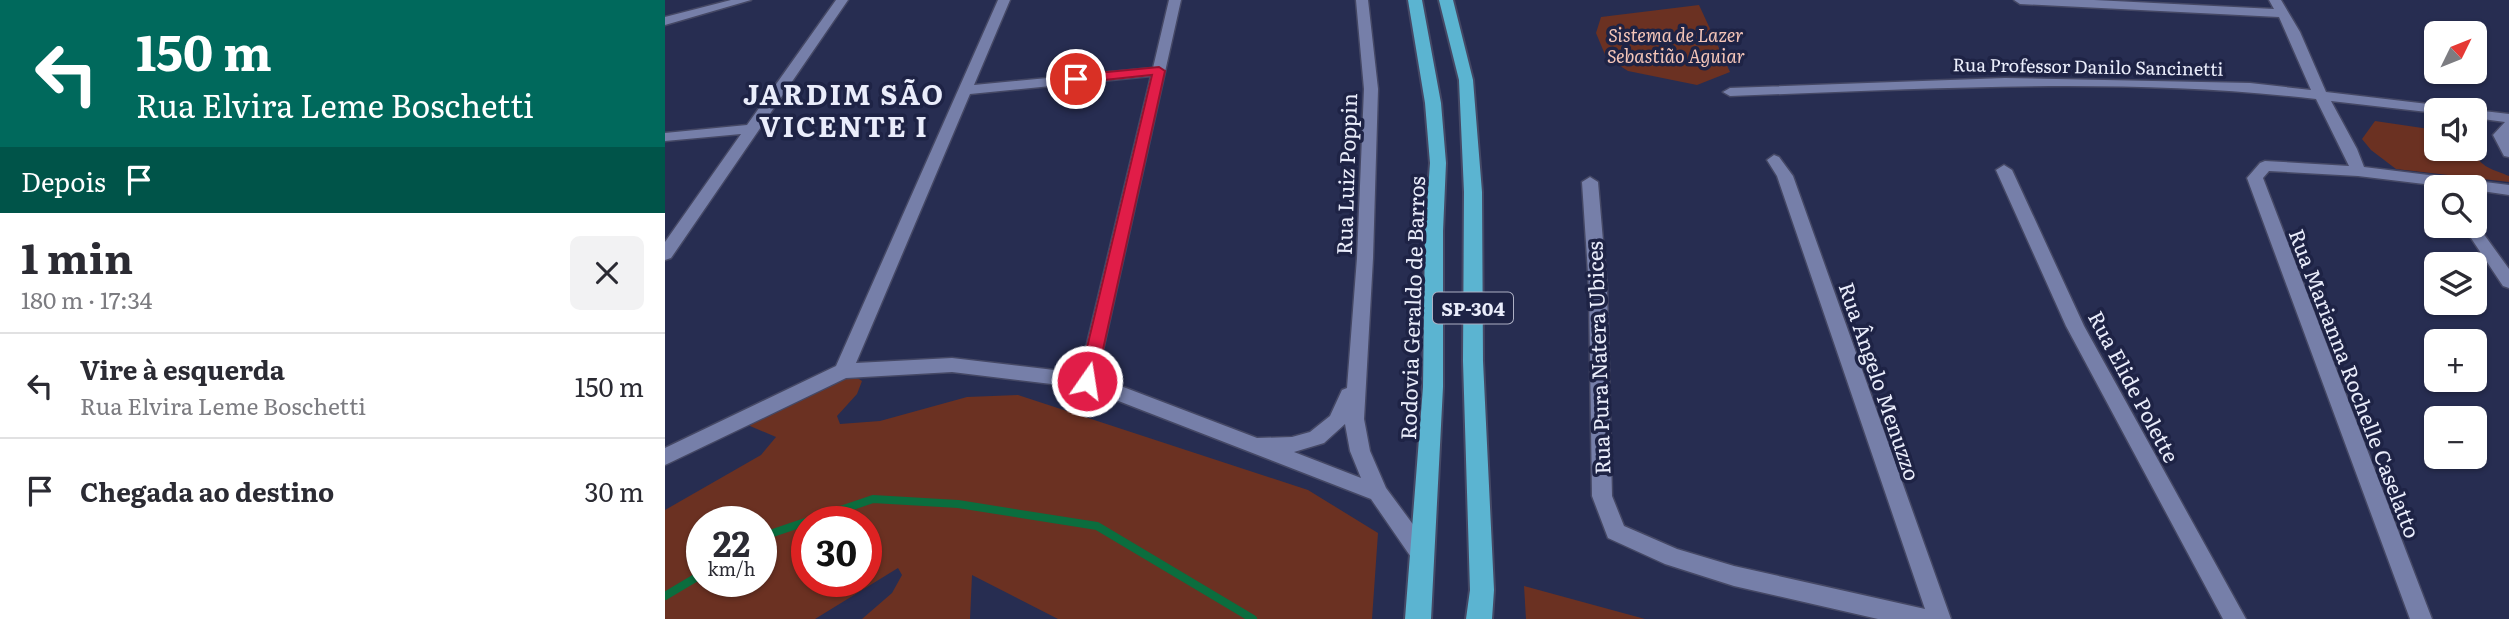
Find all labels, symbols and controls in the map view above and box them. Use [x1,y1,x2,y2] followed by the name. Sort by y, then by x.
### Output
[136,13,272,86] text: 150 m
[1607,21,1745,69] park label: Sistema de Lazer Sebastião Aguiar
[2424,21,2487,84] north arrow
[2424,21,2487,469] map controls
[21,28,112,119] icon: left
[1046,49,1106,109] pin
[1952,50,2224,82] street label: Rua Professor Danilo Sancinetti
[1057,60,1095,98] icon: arrive
[743,72,945,146] district label: JARDIM SÃO VICENTE I
[136,80,534,128] text: Rua Elvira Leme Boschetti
[1327,92,1363,256] street label: Rua Luiz Poppin
[2424,98,2487,161] button: sound
[21,161,106,200] text: Depois
[120,161,158,199] icon: arrive
[2424,175,2487,238] button: search
[1391,176,1431,440] street label: Rodovia Geraldo de Barros
[2283,224,2429,542] street label: Rua Marianna Rochelle Caselatto
[21,225,133,287] text: 1 min
[570,236,644,310] button: close
[1577,241,1617,475] street label: Rua Pura Natera Ubices
[2424,252,2487,315] button: layers
[1832,278,1930,484] street label: Rua Ângelo Menuzzo
[21,282,152,316] text: 180 m · 17:34
[1433,292,1513,324] road number: SP-304
[2082,305,2188,468] street label: Rua Elide Polette
[2424,329,2487,392] button: +
[1050,344,1124,418] position arrow
[80,349,285,388] text: Vire à esquerda
[575,366,644,405] text: 150 m
[21,367,59,405] icon: left
[80,388,366,422] text: Rua Elvira Leme Boschetti
[2424,406,2487,469] button: −
[80,471,334,510] text: Chegada ao destino
[584,471,644,510] text: 30 m
[21,472,59,510] icon: arrive
[791,506,882,597] speed limit sign: 30
[713,516,750,568] text: 22
[708,555,755,582] text: km/h

